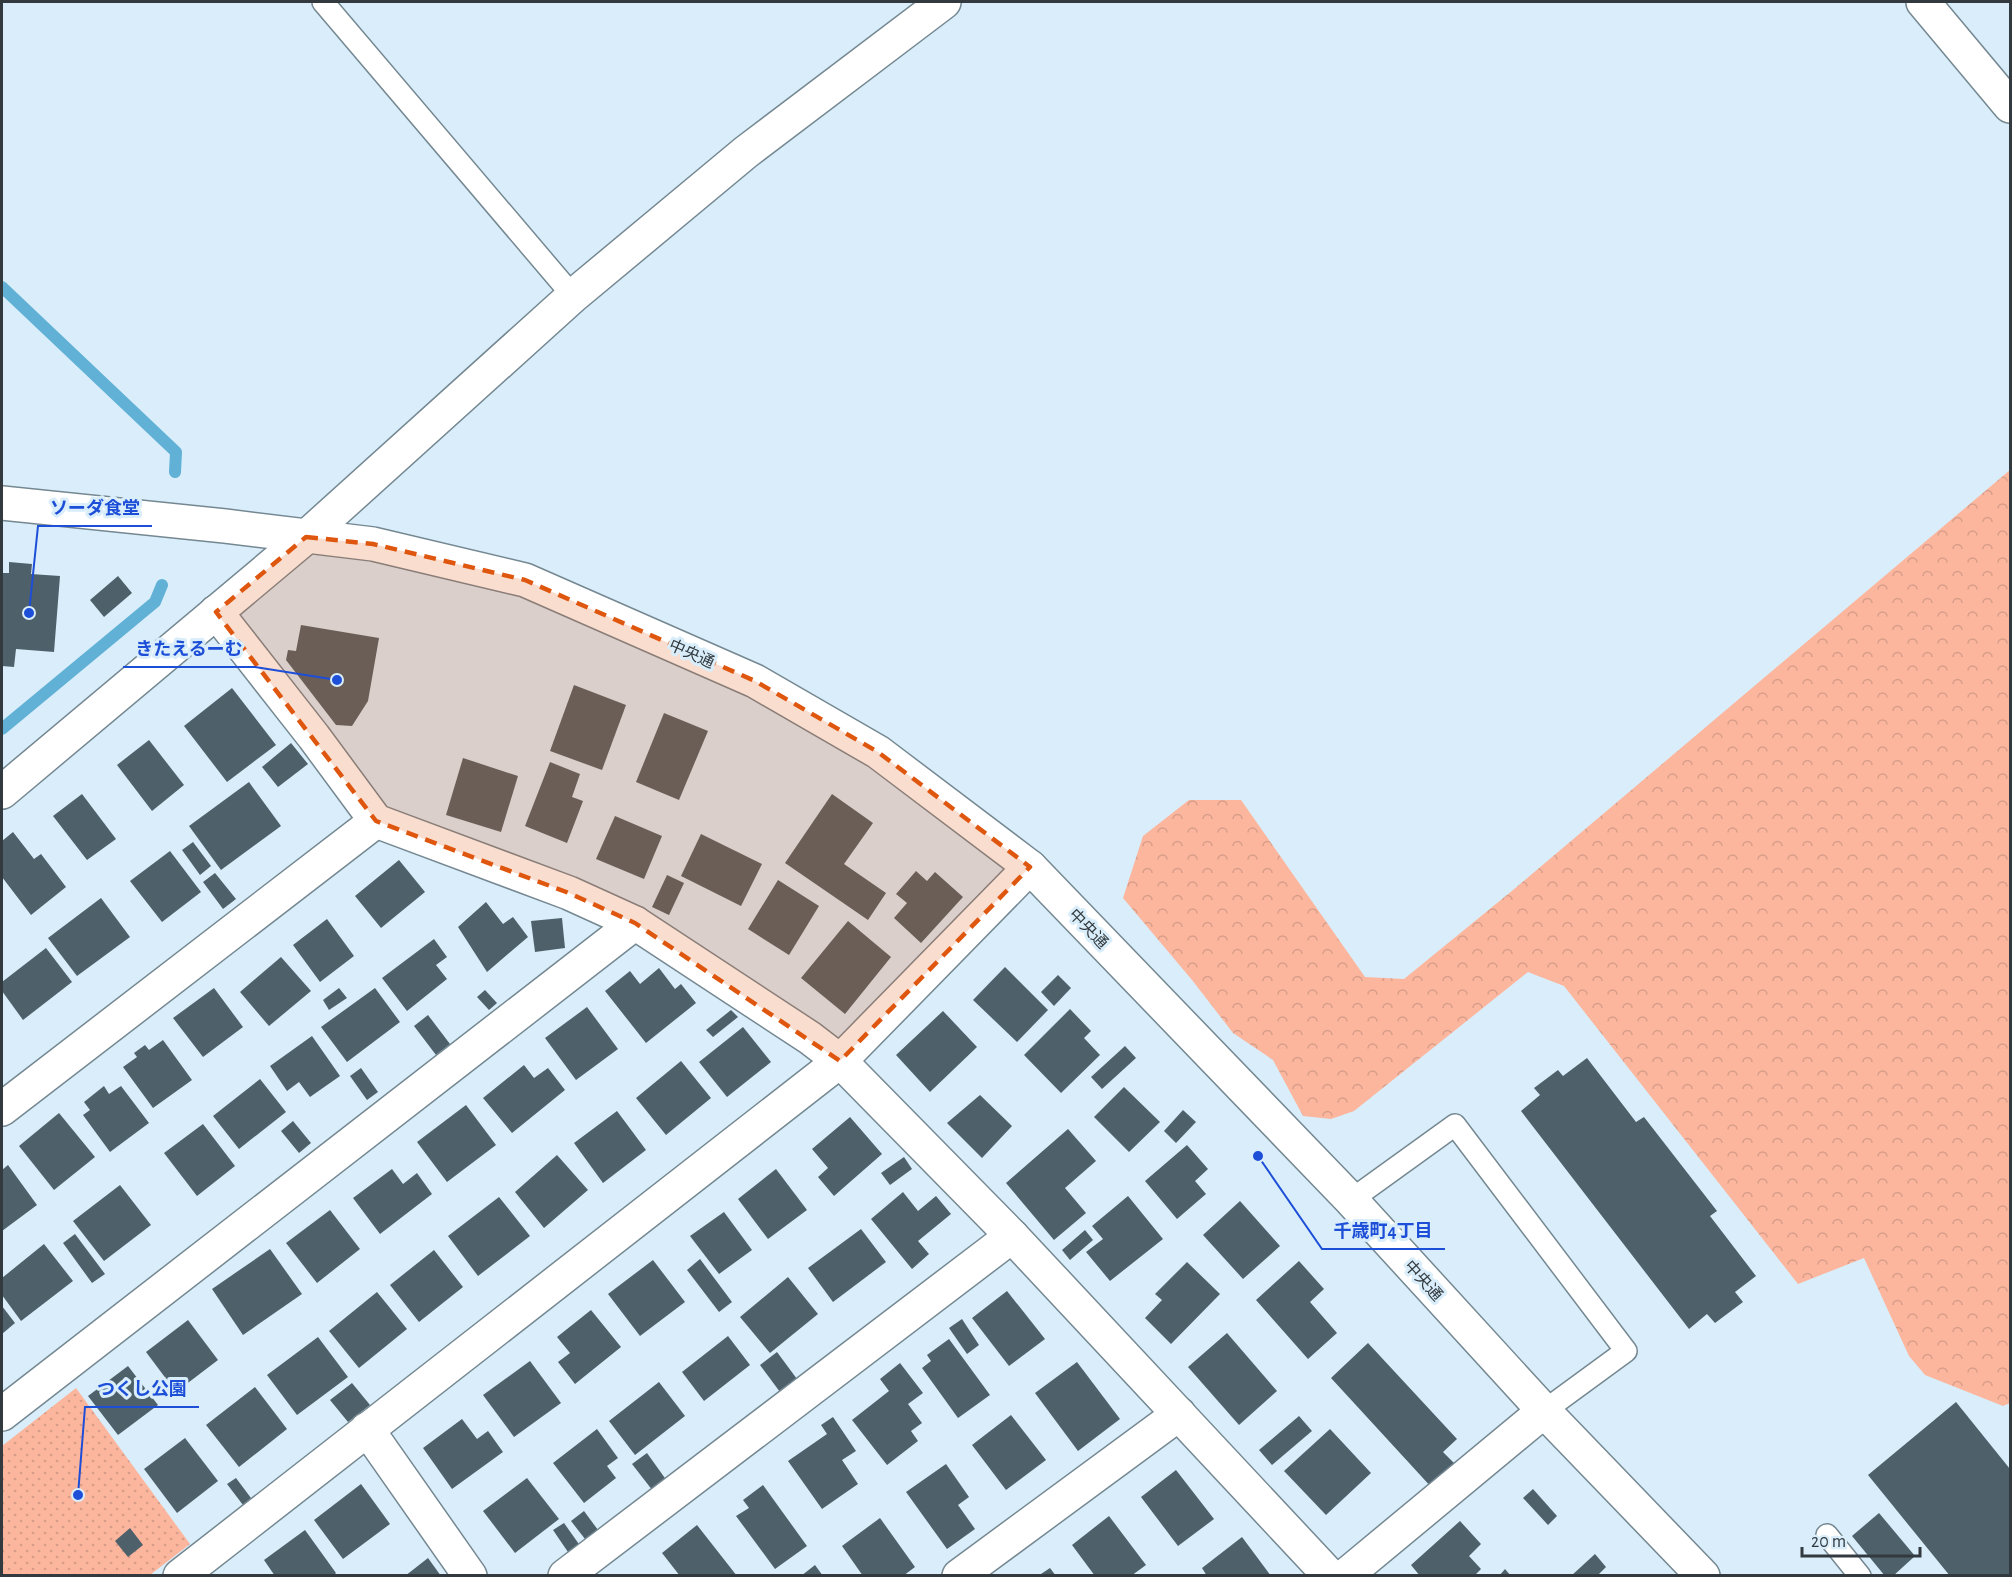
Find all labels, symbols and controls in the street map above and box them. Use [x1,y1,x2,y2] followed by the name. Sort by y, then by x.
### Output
[38,490,152,526] callout: ソーダ食堂
[50,498,140,518] text: ソーダ食堂
[123,631,255,667] callout: きたえるーむ
[666,636,717,671] street label: 中央通
[135,640,243,659] text: きたえるーむ
[1066,905,1111,952] street label: 中央通
[1322,1213,1445,1249] callout: 千歳町4丁目
[1333,1221,1433,1241] text: 千歳町4丁目
[1401,1257,1446,1304] street label: 中央通
[85,1371,199,1407] callout: つくし公園
[97,1379,187,1399] text: つくし公園
[1802,1520,1920,1558] scale bar
[1811,1533,1846,1551] text: 20 m

